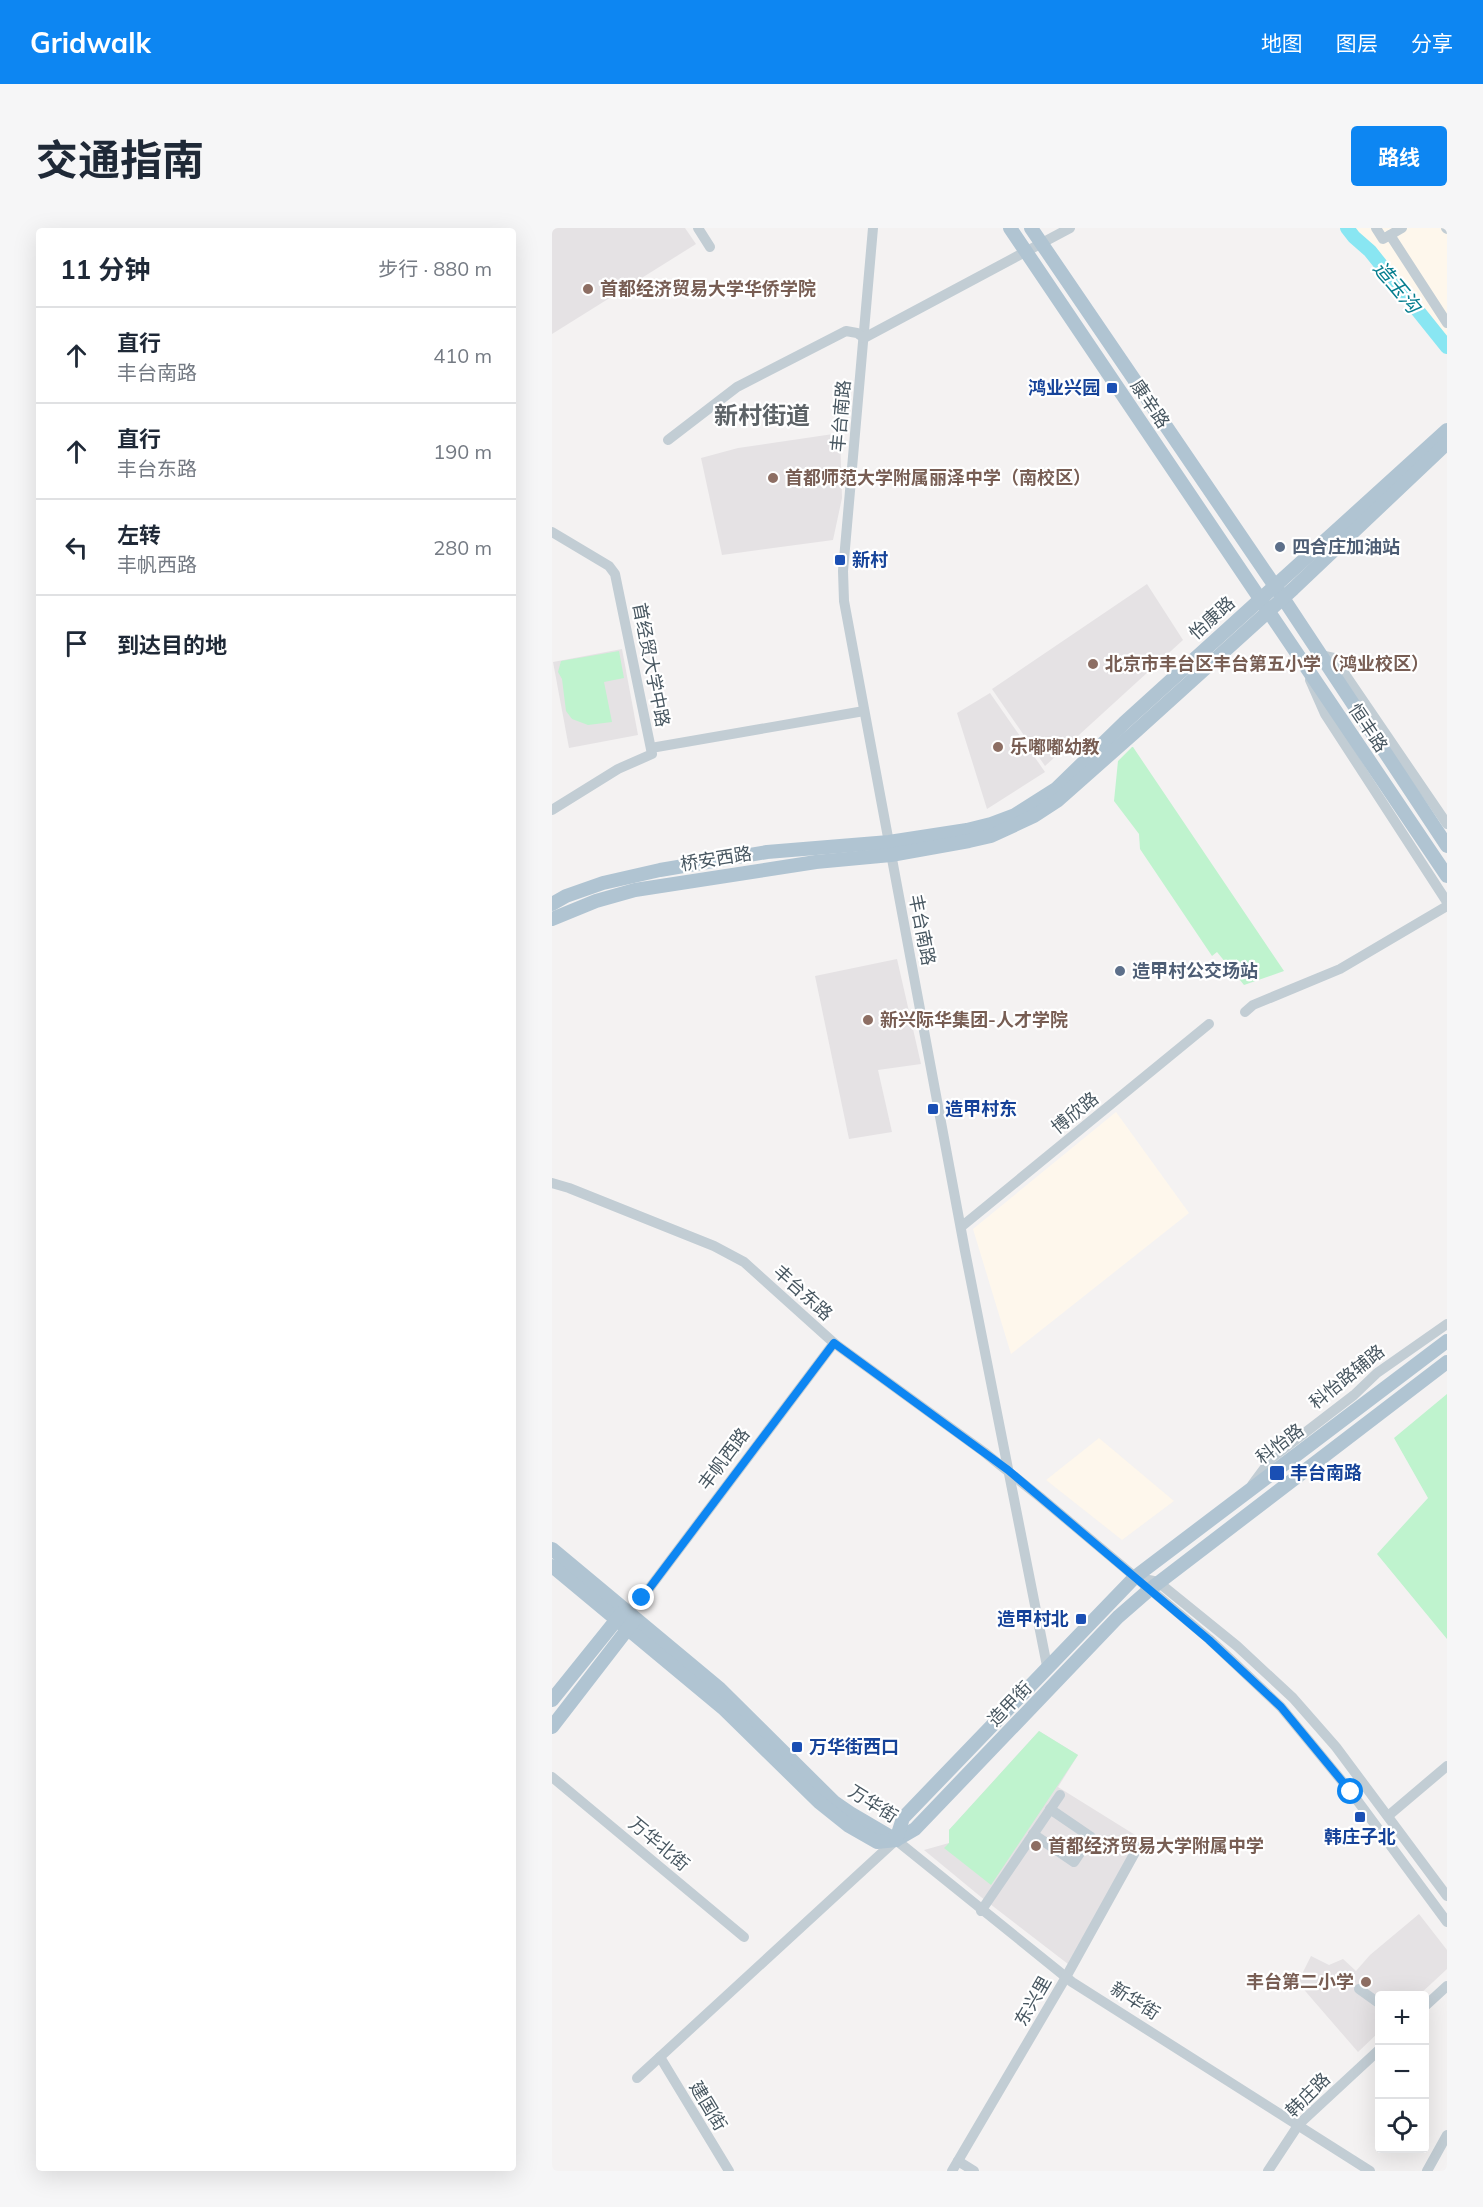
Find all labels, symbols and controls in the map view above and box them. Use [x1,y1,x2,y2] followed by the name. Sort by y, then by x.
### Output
[30,25,151,60] text: Gridwalk
[1261,30,1303,56] text: 地图
[1336,30,1378,56] text: 图层
[1411,30,1453,56] text: 分享
[1351,126,1447,186] button: 路线
[36,133,204,186] text: 交通指南
[60,253,150,286] text: 11 分钟
[378,256,492,281] text: 步行 · 880 m
[1369,256,1428,319] water label: 造玉沟
[600,277,816,300] place label: 首都经济贸易大学华侨学院
[581,282,595,296] marker: 首都经济贸易大学华侨学院
[117,329,161,357] text: 直行
[60,339,93,372] icon: ahead
[433,343,492,368] text: 410 m
[117,360,197,385] text: 丰台南路
[1126,375,1175,433] street label: 康辛路
[1028,376,1100,399] place label: 鸿业兴园
[826,379,855,453] street label: 丰台南路
[1105,381,1119,395] marker: 鸿业兴园
[714,400,810,430] district label: 新村街道
[117,425,161,453] text: 直行
[60,435,93,468] icon: ahead
[433,439,492,464] text: 190 m
[117,456,197,481] text: 丰台东路
[785,466,1091,489] place label: 首都师范大学附属丽泽中学（南校区）
[766,471,780,485] marker: 首都师范大学附属丽泽中学（南校区）
[117,521,161,549] text: 左转
[60,531,93,564] icon: left
[433,535,492,560] text: 280 m
[1292,535,1400,558] place label: 四合庄加油站
[1273,540,1287,554] marker: 四合庄加油站
[852,548,888,571] place label: 新村
[117,552,197,577] text: 丰帆西路
[833,553,847,567] marker: 新村
[1184,591,1239,644] street label: 怡康路
[628,601,675,729] street label: 首经贸大学中路
[60,627,93,660] icon: arrive
[117,631,227,659] text: 到达目的地
[1105,652,1429,675] place label: 北京市丰台区丰台第五小学（鸿业校区）
[1086,657,1100,671] marker: 北京市丰台区丰台第五小学（鸿业校区）
[1344,699,1393,757] street label: 恒丰路
[1010,735,1100,758] place label: 乐嘟嘟幼教
[991,740,1005,754] marker: 乐嘟嘟幼教
[679,842,753,875] street label: 桥安西路
[904,892,941,967] street label: 丰台南路
[1132,959,1258,982] place label: 造甲村公交场站
[1113,964,1127,978] marker: 造甲村公交场站
[880,1008,1068,1031] place label: 新兴际华集团-人才学院
[861,1013,875,1027] marker: 新兴际华集团-人才学院
[1046,1087,1103,1139] street label: 博欣路
[945,1097,1017,1120] place label: 造甲村东
[926,1102,940,1116] marker: 造甲村东
[769,1260,838,1325] street label: 丰台东路
[1304,1339,1389,1414] street label: 科怡路辅路
[1251,1418,1308,1469] street label: 科怡路
[693,1423,754,1494] street label: 丰帆西路
[1290,1461,1362,1484] place label: 丰台南路
[1268,1464,1286,1482] marker: 丰台南路
[628,1584,654,1610] route end
[997,1607,1069,1630] place label: 造甲村北
[1074,1612,1088,1626] marker: 造甲村北
[983,1676,1037,1731] street label: 造甲街
[809,1735,899,1758] place label: 万华街西口
[790,1740,804,1754] marker: 万华街西口
[1337,1778,1363,1804] route start
[844,1780,902,1828] street label: 万华街
[1353,1810,1367,1824] marker: 韩庄子北
[624,1812,694,1876] street label: 万华北街
[1324,1825,1396,1848] place label: 韩庄子北
[1048,1834,1264,1857] place label: 首都经济贸易大学附属中学
[1029,1839,1043,1853] marker: 首都经济贸易大学附属中学
[1246,1970,1354,1993] place label: 丰台第二小学
[1009,1972,1056,2030] street label: 东兴里
[1359,1975,1373,1989] marker: 丰台第二小学
[1106,1977,1164,2025] street label: 新华街
[1375,1991,1429,2153] map controls
[1375,1991,1429,2045] button: +
[1375,2045,1429,2099] button: −
[1280,2067,1335,2122] street label: 韩庄路
[685,2077,732,2135] street label: 建国街
[1375,2099,1429,2153] button: locate

